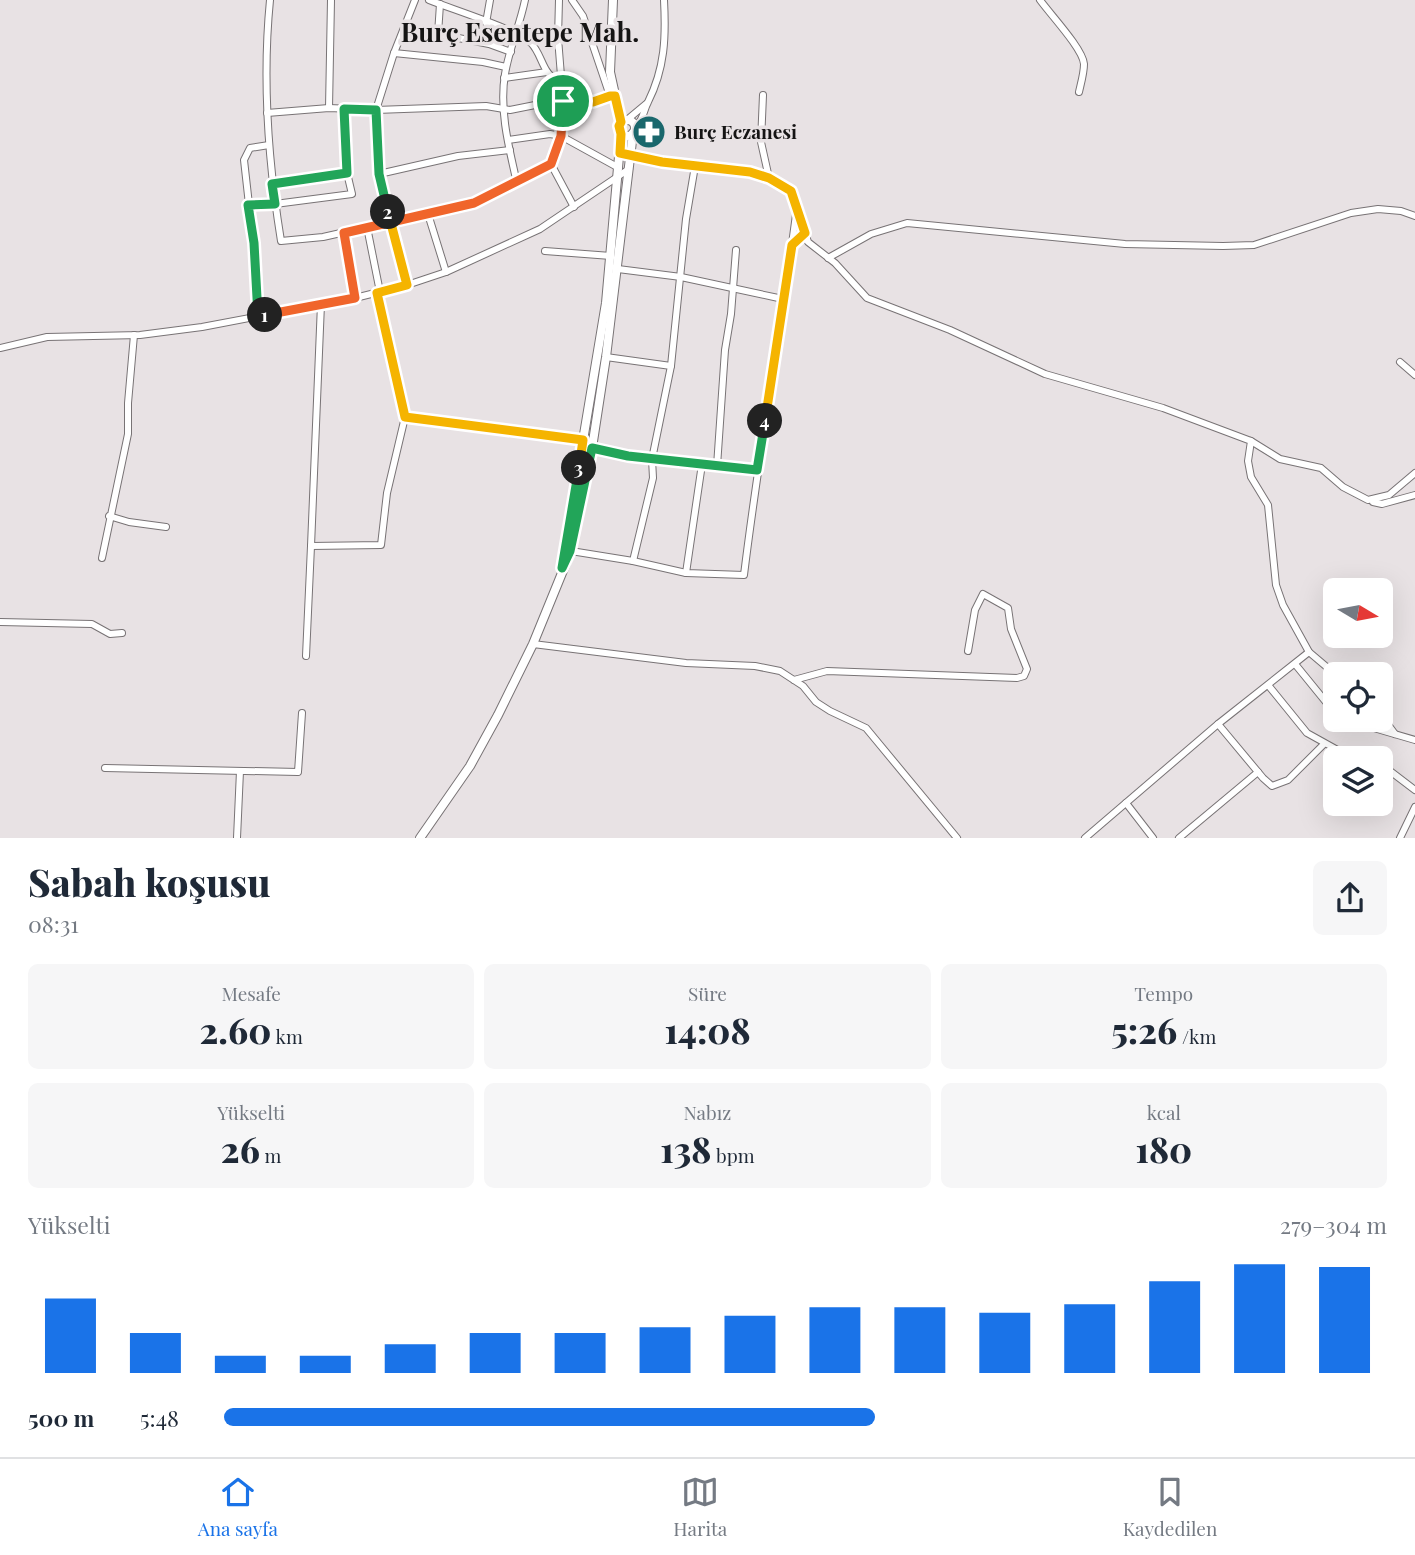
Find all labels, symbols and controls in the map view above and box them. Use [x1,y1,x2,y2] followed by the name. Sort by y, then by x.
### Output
[401,14,639,49] district label: Burç Esentepe Mah.
[533,71,593,131] pin
[544,82,582,120] icon: arrive
[630,113,668,151] pharmacy icon: Burç Eczanesi
[674,118,797,144] place label: Burç Eczanesi
[370,194,406,230] pin: 2
[383,198,392,224] text: 2
[247,298,282,332] pin: 1
[261,301,268,327] text: 1
[748,404,782,438] pin: 4
[759,407,770,433] text: 4
[562,450,596,486] pin: 3
[574,454,583,480] text: 3
[1323,578,1393,648] north arrow
[1323,578,1393,816] map controls
[1323,662,1393,732] button: locate
[1323,746,1393,816] button: layers
[28,856,271,907] text: Sabah koşusu
[1313,861,1387,935] button: share
[28,908,79,939] text: 08:31
[221,980,281,1006] text: Mesafe
[688,980,727,1006] text: Süre
[1134,980,1193,1006] text: Tempo
[200,1006,271,1053] text: 2.60
[664,1006,751,1053] text: 14:08
[1111,1006,1177,1053] text: 5:26
[271,1023,303,1049] text: km
[1177,1023,1216,1049] text: /km
[217,1099,285,1125] text: Yükselti
[684,1099,731,1125] text: Nabız
[1147,1099,1181,1125] text: kcal
[221,1125,260,1172] text: 26
[660,1125,711,1172] text: 138
[1135,1125,1192,1172] text: 180
[260,1142,281,1168] text: m
[711,1142,755,1168] text: bpm
[28,1209,110,1240] text: Yükselti
[1280,1209,1387,1240] text: 279–304 m
[28,1402,94,1433] text: 500 m
[140,1402,179,1433] text: 5:48
[198,1473,278,1541] tab: Ana sayfa
[673,1473,727,1541] tab: Harita
[1123,1473,1217,1541] tab: Kaydedilen

